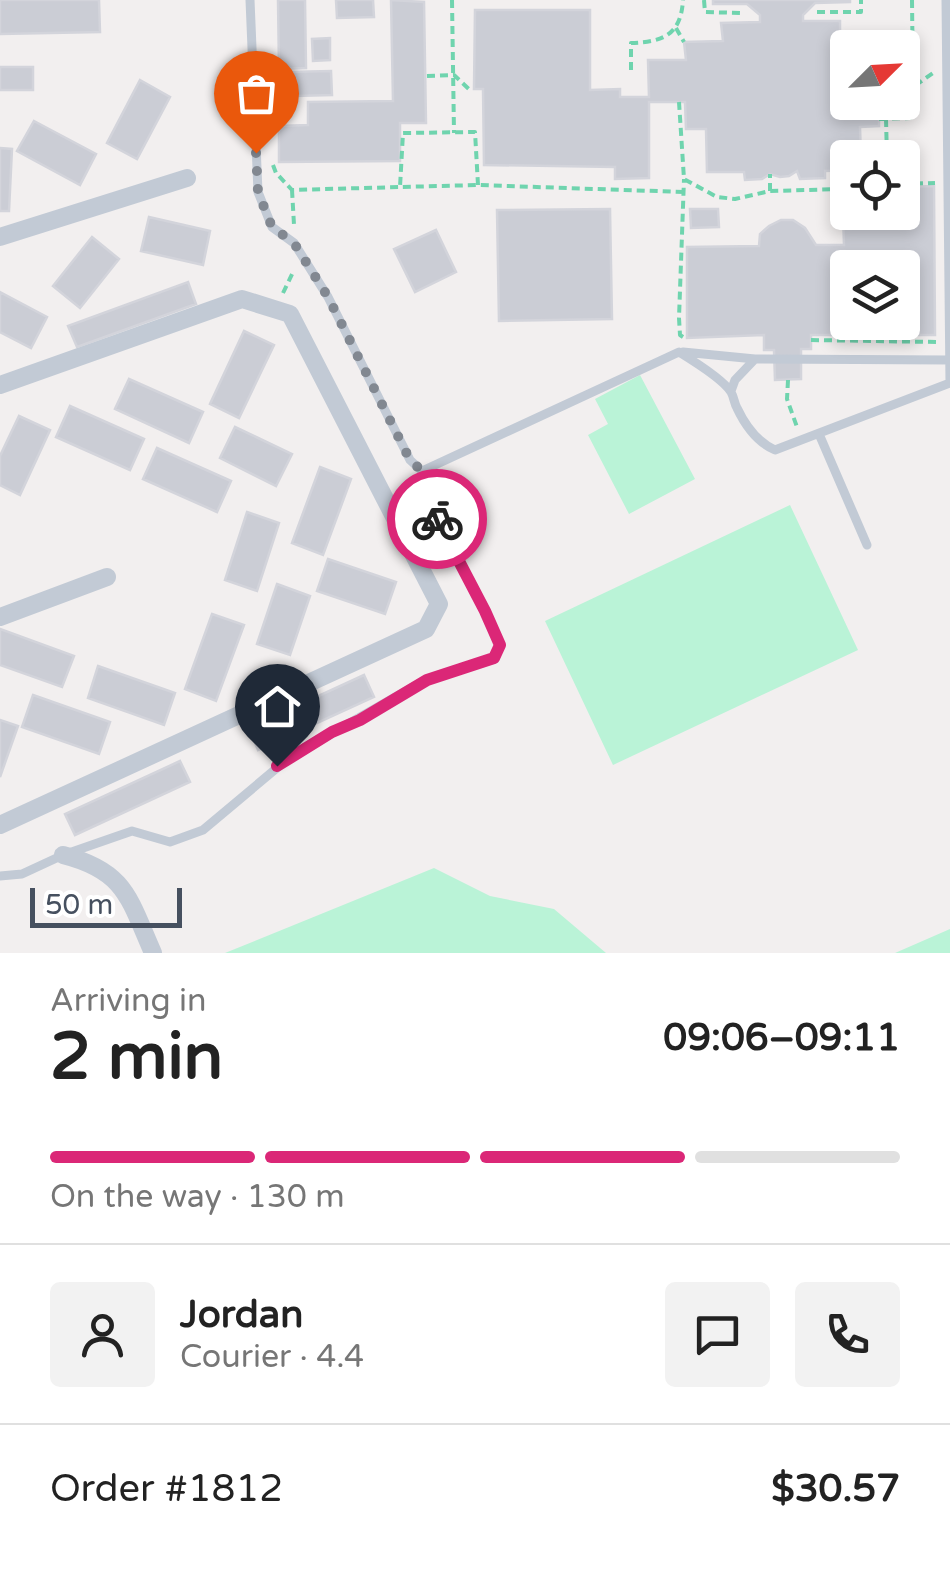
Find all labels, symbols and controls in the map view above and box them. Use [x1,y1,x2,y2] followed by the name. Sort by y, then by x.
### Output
[830,30,920,120] north arrow
[830,30,920,340] map controls
[214,51,299,154] pin
[229,66,284,121] icon: bag
[830,140,920,230] button: locate
[830,250,920,340] button: layers
[387,469,487,569] courier
[410,492,465,547] icon: bike
[235,664,320,767] pin
[250,679,305,734] icon: home
[30,883,182,928] scale bar
[45,888,113,922] text: 50 m
[50,982,207,1020] text: Arriving in
[663,1015,900,1061] text: 09:06–09:11
[50,1018,223,1097] text: 2 min
[50,1178,345,1216] text: On the way · 130 m
[50,1282,155,1387] button: person
[665,1282,770,1387] button: chat
[795,1282,900,1387] button: phone
[180,1292,303,1338] text: Jordan
[180,1338,364,1376] text: Courier · 4.4
[50,1466,283,1512] text: Order #1812
[771,1466,900,1512] text: $30.57

